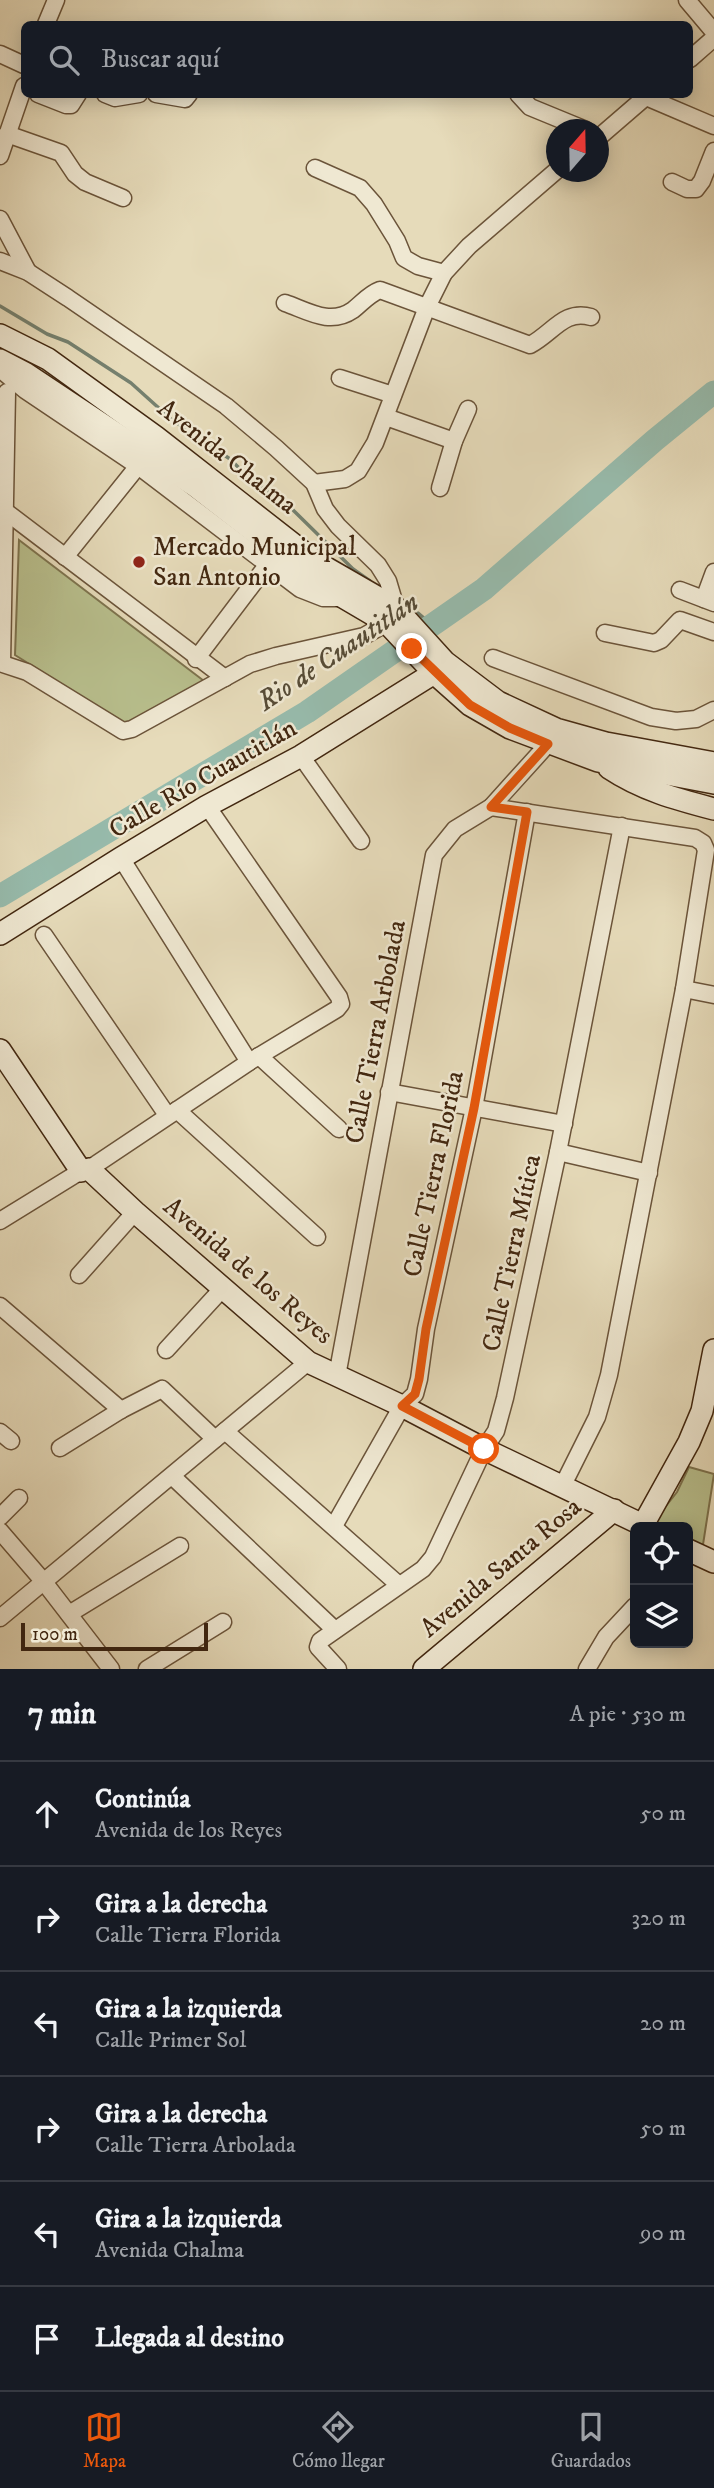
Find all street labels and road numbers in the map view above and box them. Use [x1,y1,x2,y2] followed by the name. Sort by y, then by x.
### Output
[150,392,304,522] street label: Avenida Chalma
[103,712,303,846] street label: Calle Río Cuautitlán
[338,917,414,1147] street label: Calle Tierra Arbolada
[396,1068,472,1280] street label: Calle Tierra Florida
[475,1151,549,1355] street label: Calle Tierra Mítica
[156,1190,340,1352] street label: Avenida de los Reyes
[414,1491,588,1645] street label: Avenida Santa Rosa

